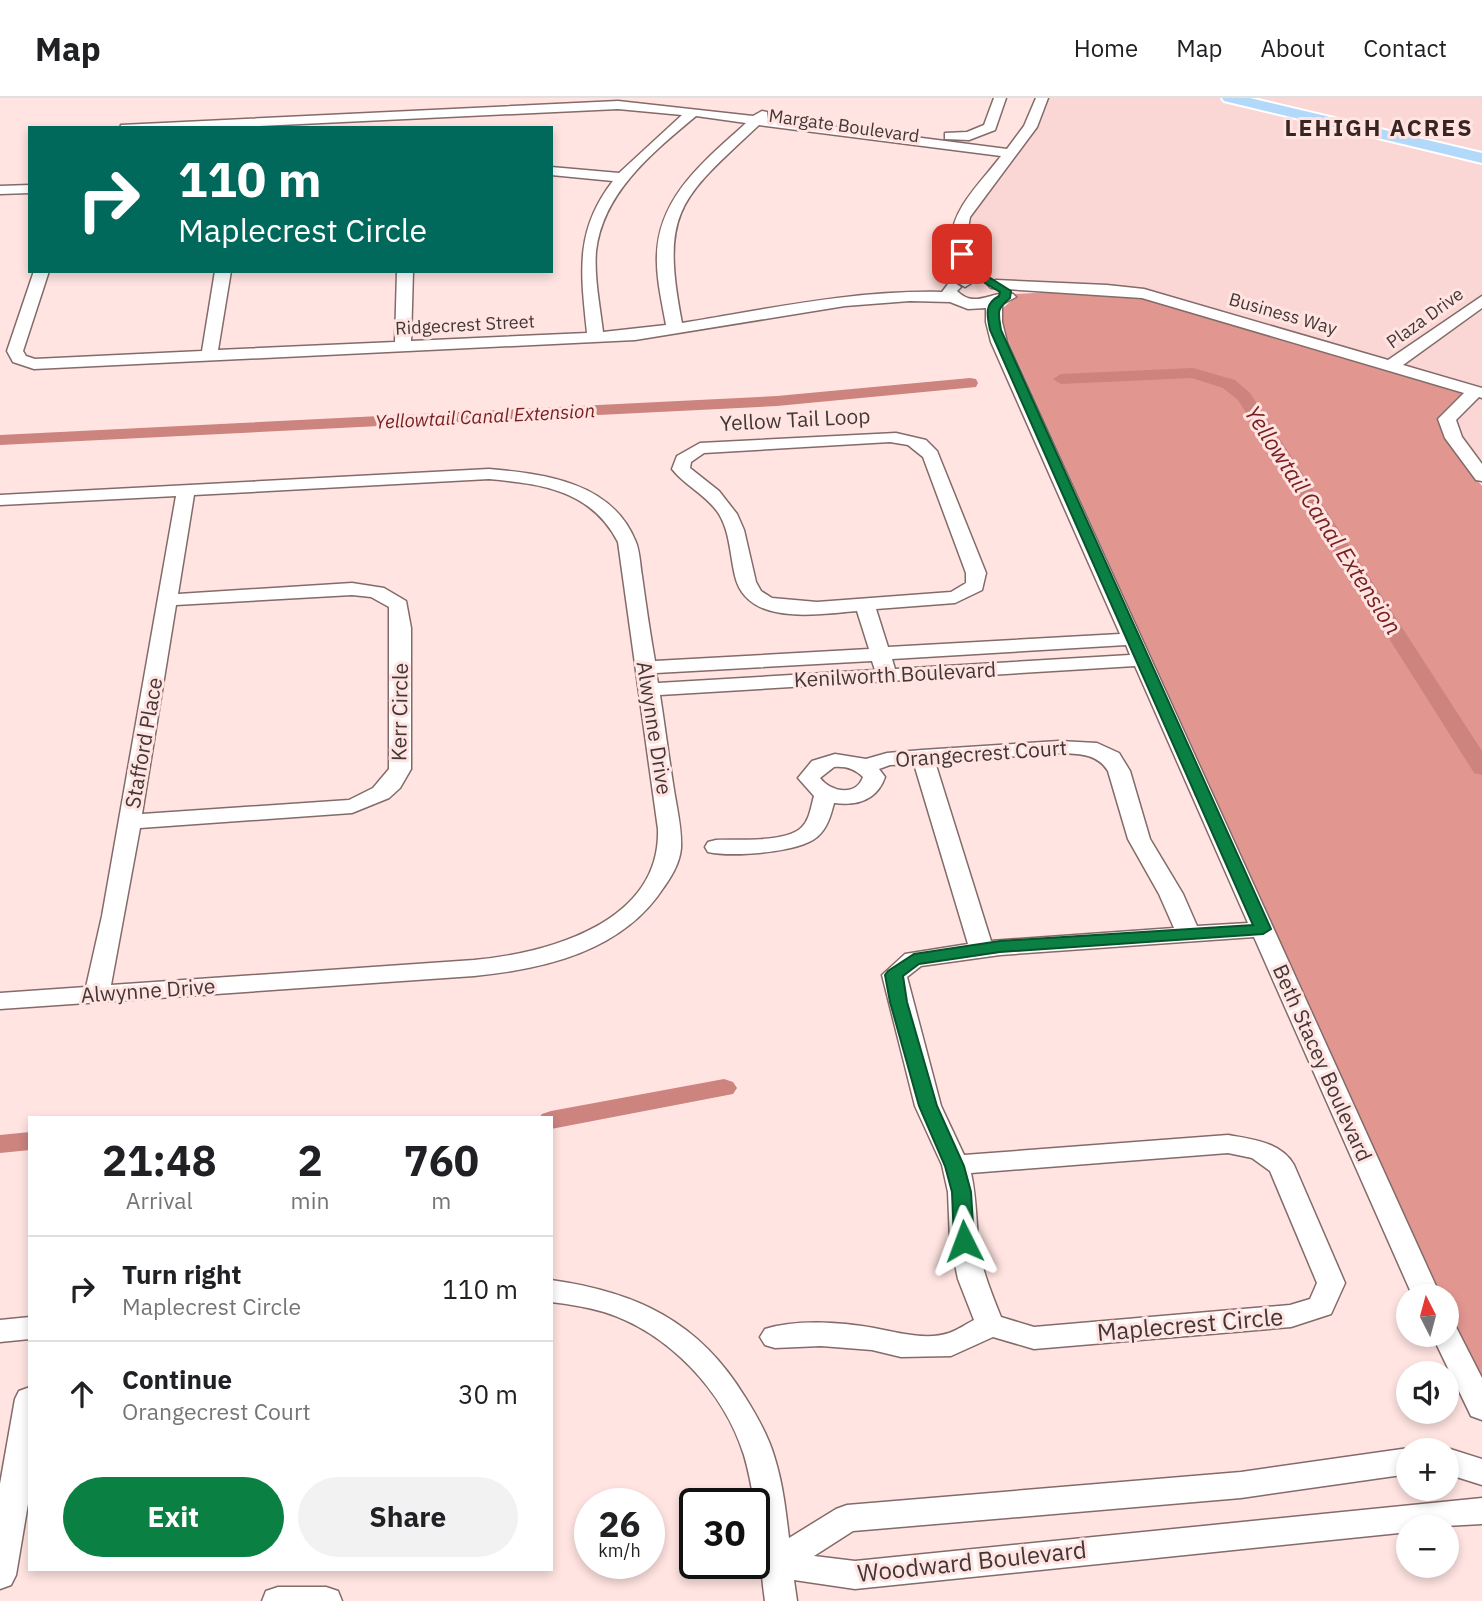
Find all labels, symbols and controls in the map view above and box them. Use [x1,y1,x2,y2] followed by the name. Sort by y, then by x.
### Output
[35,27,101,70] text: Map
[1074,32,1138,64] text: Home
[1176,32,1222,64] text: Map
[1260,32,1325,64] text: About
[1363,32,1447,64] text: Contact
[767,104,921,147] street label: Margate Boulevard
[1284,112,1474,142] district label: LEHIGH ACRES
[178,147,322,210] text: 110 m
[63,154,154,245] icon: right
[178,209,427,251] text: Maplecrest Circle
[932,224,992,284] pin
[943,235,981,273] icon: arrive
[1382,282,1468,353] street label: Plaza Drive
[1226,287,1340,340] street label: Business Way
[395,309,535,340] street label: Ridgecrest Street
[374,398,596,434] water label: Yellowtail Canal Extension
[1239,399,1409,640] water label: Yellowtail Canal Extension
[719,401,871,437] street label: Yellow Tail Loop
[793,655,997,693] street label: Kenilworth Boulevard
[631,659,679,797] street label: Alwynne Drive
[384,663,414,761] street label: Kerr Circle
[118,675,168,810] street label: Stafford Place
[894,733,1068,773] street label: Orangecrest Court
[1267,960,1379,1166] street label: Beth Stacey Boulevard
[80,971,216,1009] street label: Alwynne Drive
[102,1133,217,1188] text: 21:48
[297,1133,323,1188] text: 2
[403,1133,479,1188] text: 760
[126,1185,193,1215] text: Arrival
[291,1185,329,1215] text: min
[431,1185,451,1215] text: m
[927,1204,1001,1278] position arrow
[122,1257,241,1291] text: Turn right
[63,1270,101,1308] icon: right
[442,1272,518,1306] text: 110 m
[1396,1284,1460,1348] north arrow
[1396,1284,1459,1578] map controls
[122,1291,301,1321] text: Maplecrest Circle
[1095,1300,1284,1348] street label: Maplecrest Circle
[1396,1361,1459,1424] button: sound
[122,1362,232,1396] text: Continue
[63,1375,101,1413] icon: ahead
[458,1377,518,1411] text: 30 m
[122,1396,311,1426] text: Orangecrest Court
[1396,1438,1459,1501] button: +
[63,1477,284,1557] button: Exit
[298,1477,518,1557] button: Share
[679,1488,770,1579] speed limit sign: 30
[598,1501,641,1547] text: 26
[1396,1515,1459,1578] button: −
[856,1533,1088,1589] street label: Woodward Boulevard
[598,1539,641,1562] text: km/h

